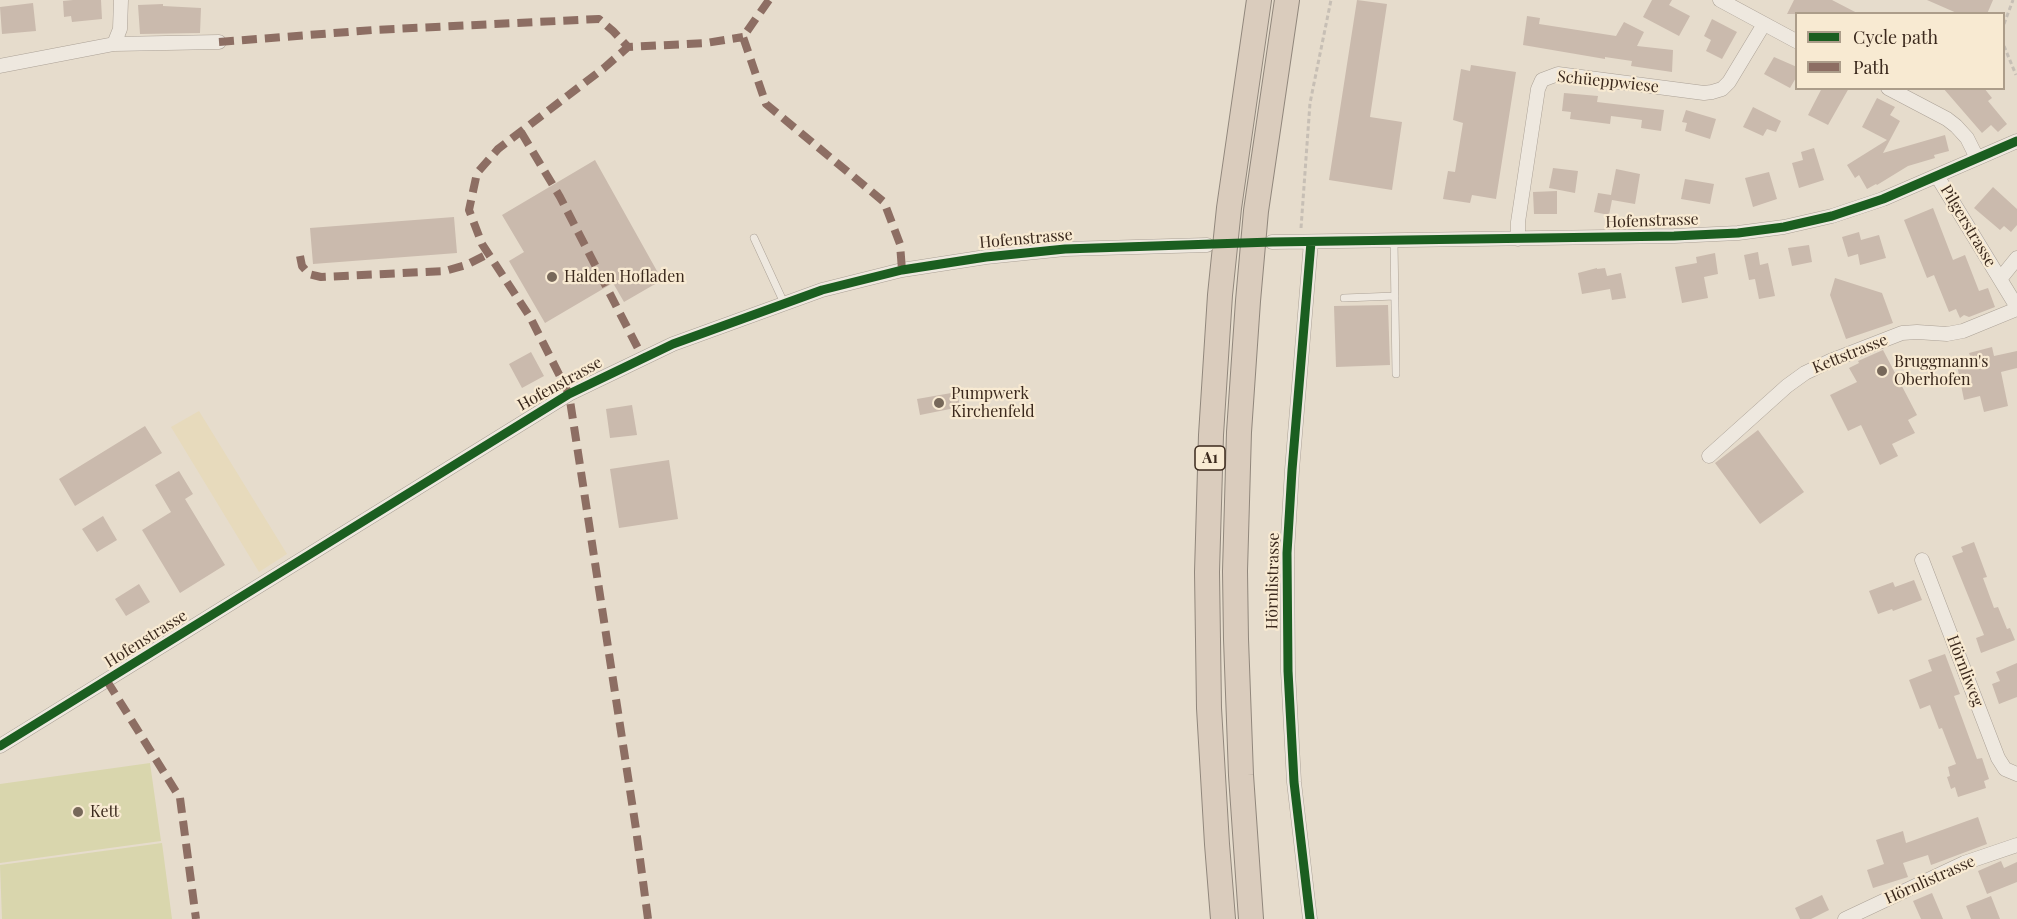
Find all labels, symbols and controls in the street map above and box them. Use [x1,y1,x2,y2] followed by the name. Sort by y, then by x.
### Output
[1795,12,2005,90] legend
[1853,25,1938,49] text: Cycle path
[1853,55,1889,79] text: Path
[1556,67,1660,97] street label: Schüeppwiese
[1936,181,2000,271] street label: Pilgerstrasse
[1605,210,1699,232] street label: Hofenstrasse
[979,225,1073,253] street label: Hofenstrasse
[564,267,685,287] place label: Halden Hofladen
[545,270,559,284] marker: Halden Hofladen
[1810,330,1890,378] street label: Kettstrasse
[1894,352,1988,390] place label: Bruggmann's Oberhofen
[514,353,606,415] street label: Hofenstrasse
[1875,364,1889,378] marker: Bruggmann's Oberhofen
[951,384,1035,422] place label: Pumpwerk Kirchenfeld
[932,396,946,410] marker: Pumpwerk Kirchenfeld
[1195,446,1225,470] road number: A1
[1263,532,1283,630] street label: Hörnlistrasse
[101,606,191,672] street label: Hofenstrasse
[1943,632,1987,710] street label: Hörnliweg
[90,802,119,822] place label: Kett
[71,805,85,819] marker: Kett
[1882,852,1978,908] street label: Hörnlistrasse

